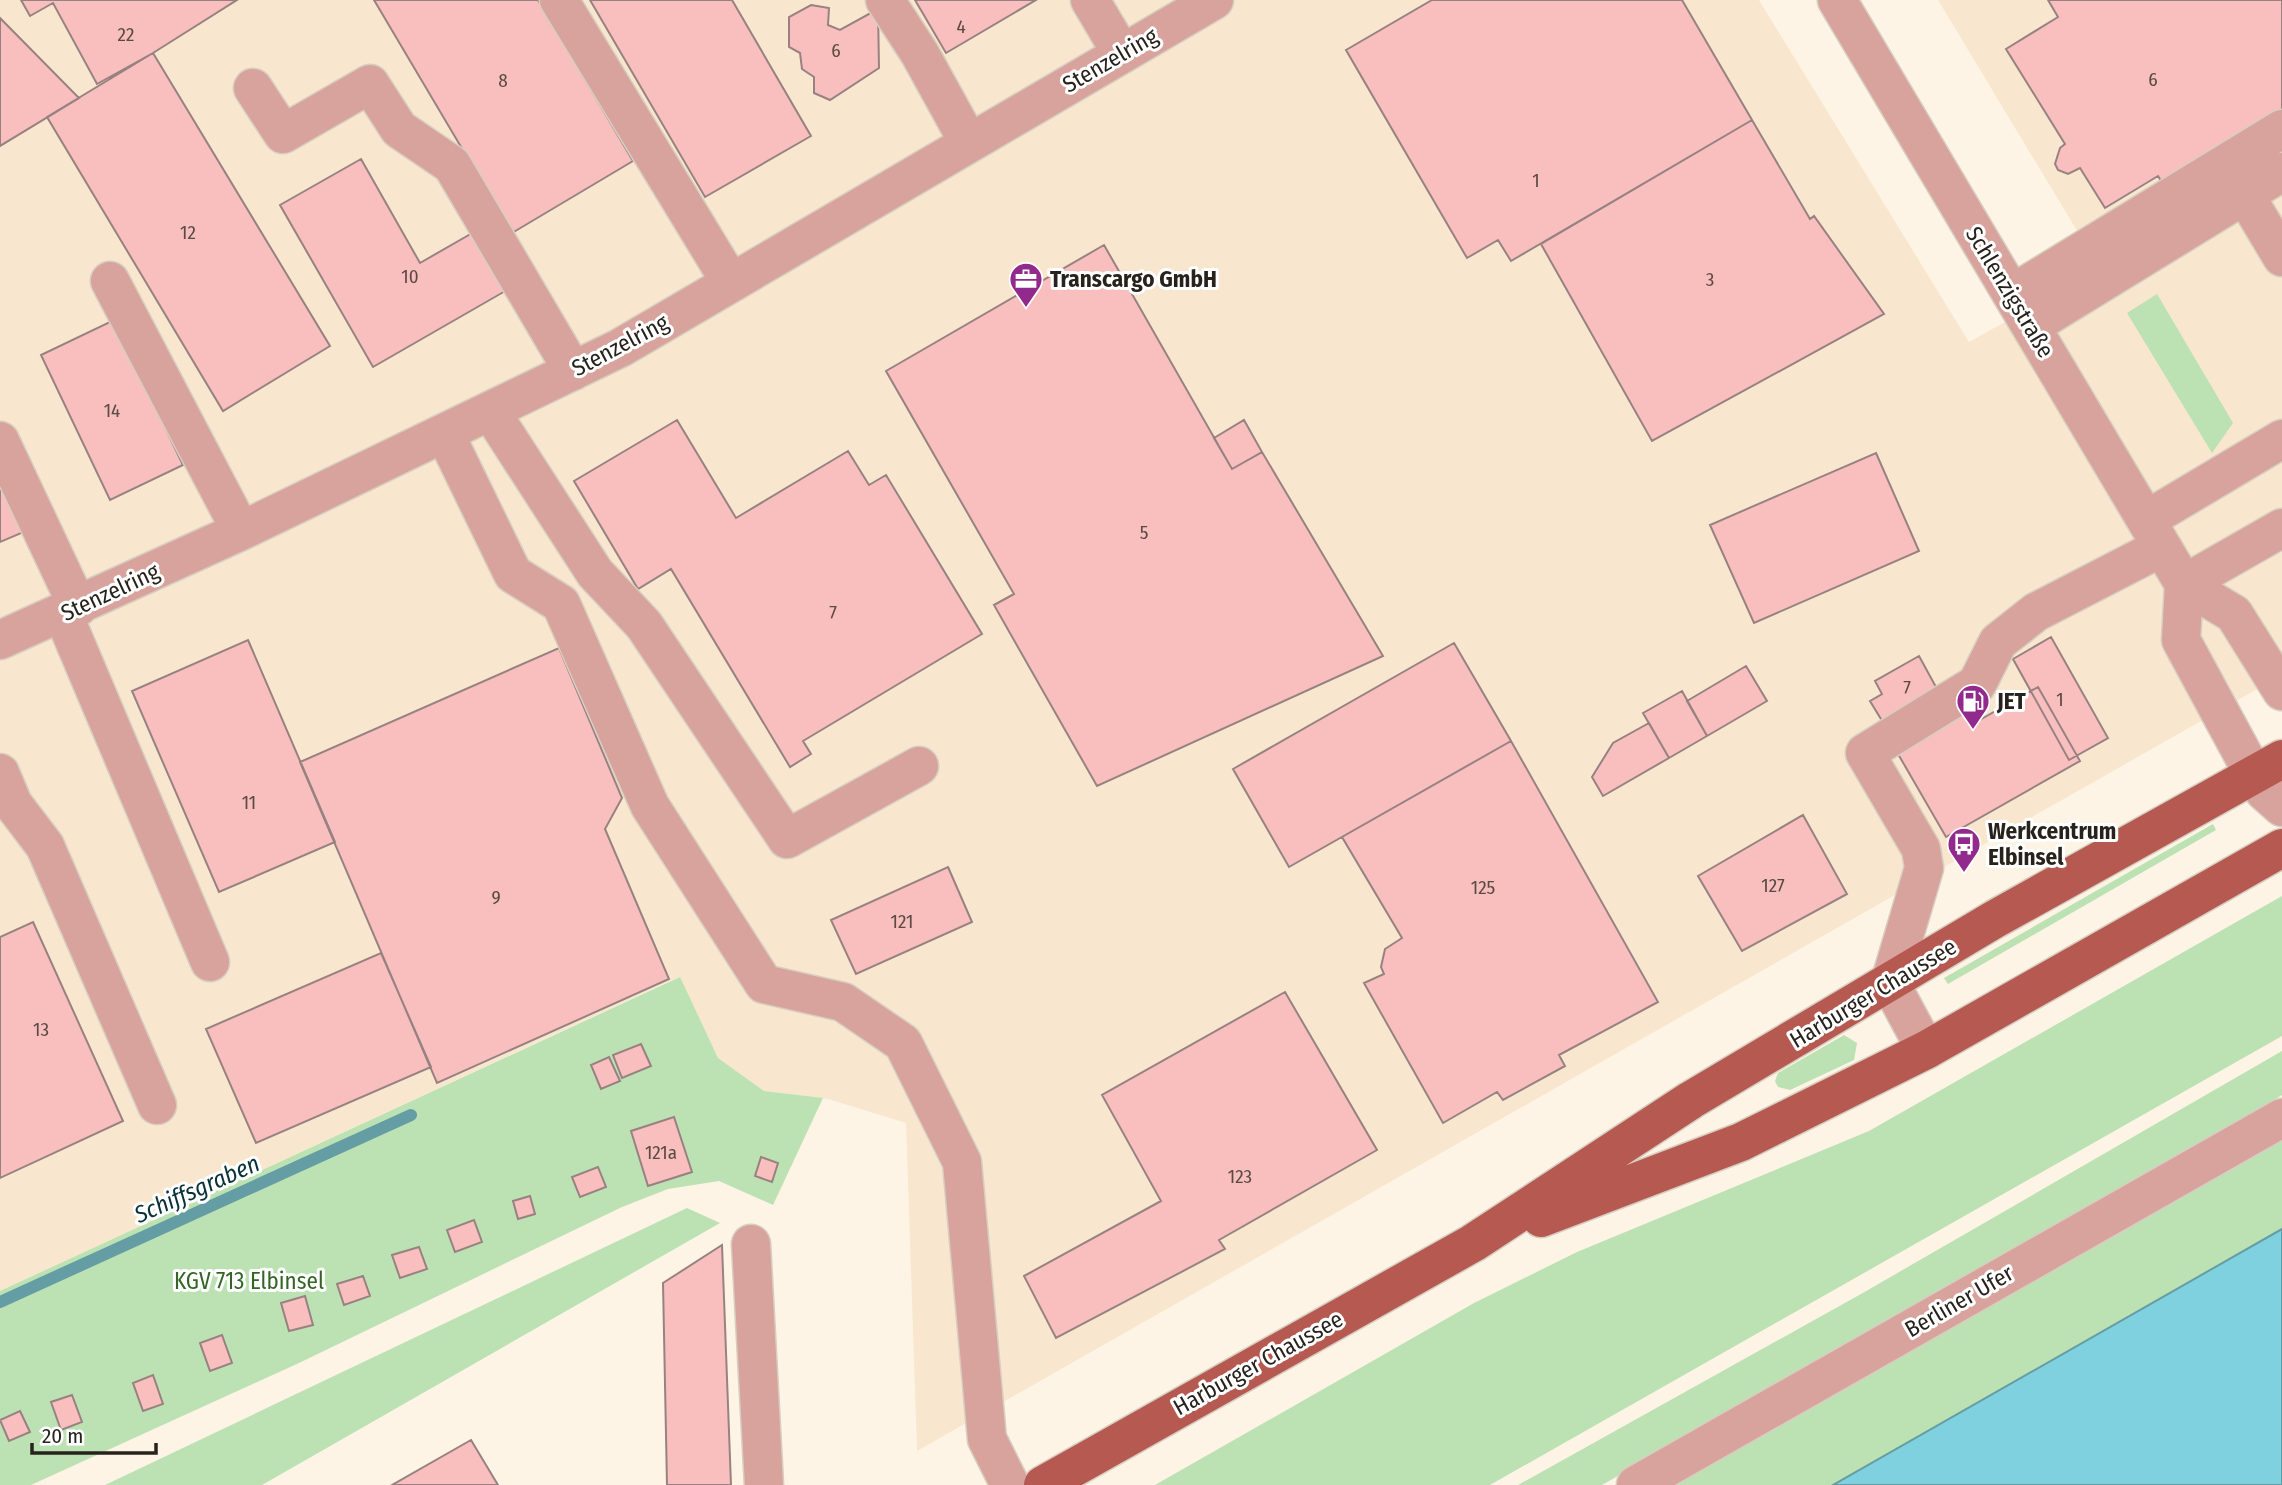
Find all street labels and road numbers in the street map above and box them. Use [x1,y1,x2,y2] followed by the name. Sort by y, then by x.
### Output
[1057,21,1163,98] street label: Stenzelring
[1960,221,2060,363] street label: Schlenzigstraße
[567,308,673,382] street label: Stenzelring
[56,557,164,627] street label: Stenzelring
[1785,932,1961,1054] street label: Harburger Chaussee
[1900,1259,2018,1343] street label: Berliner Ufer
[1168,1305,1348,1421] street label: Harburger Chaussee

